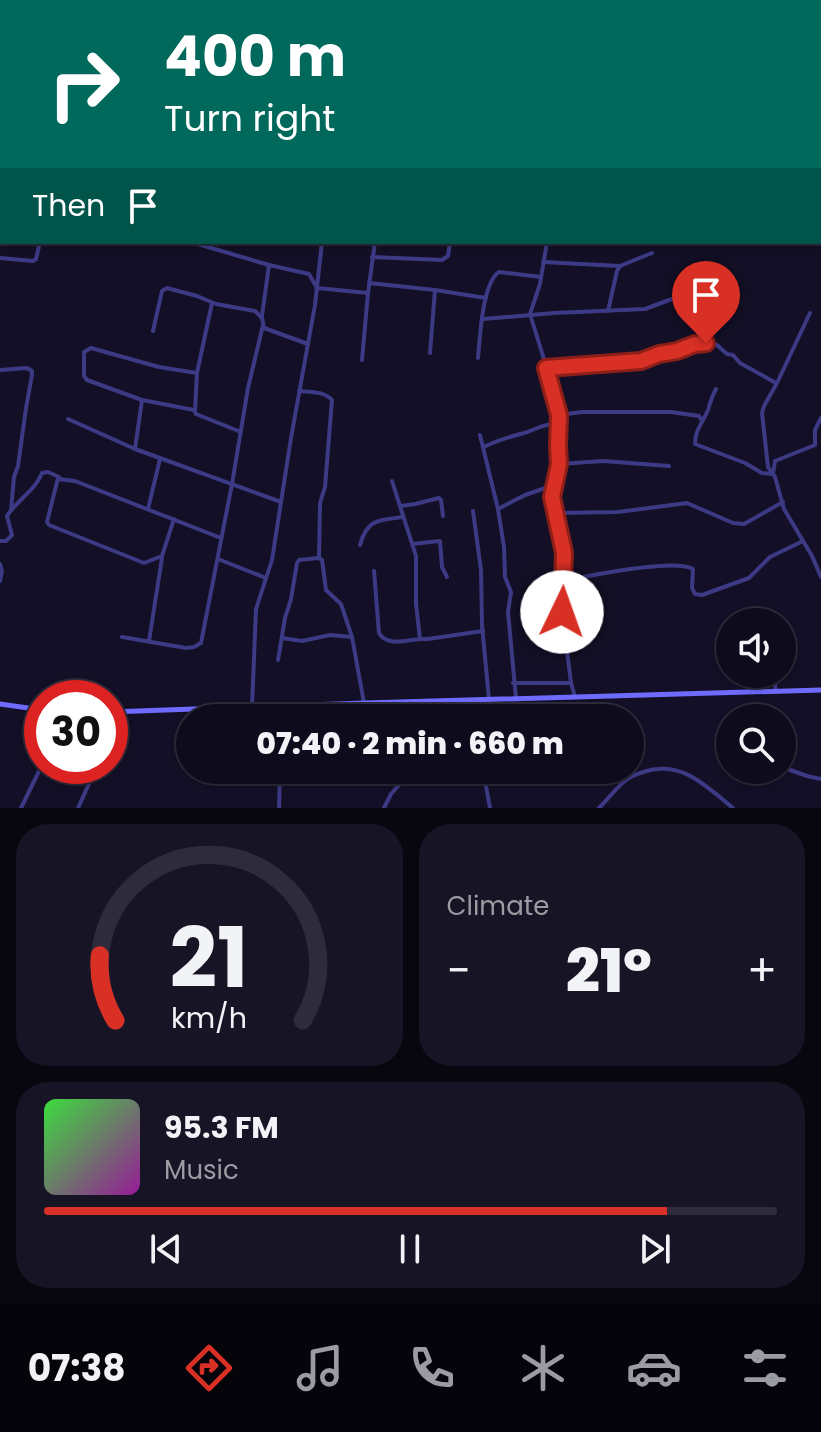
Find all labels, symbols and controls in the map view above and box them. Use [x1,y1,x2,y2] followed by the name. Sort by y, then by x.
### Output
[164,17,346,96] text: 400 m
[32,32,136,136] icon: right
[164,93,335,144] text: Turn right
[32,184,105,227] text: Then
[121,184,165,228] icon: arrive
[672,261,740,343] pin
[684,273,728,317] icon: arrive
[520,570,604,654] position arrow
[716,608,796,784] map controls
[716,608,796,688] button: sound
[24,680,128,784] speed limit sign: 30
[716,704,796,784] button: search
[256,722,564,765] text: 07:40 · 2 min · 660 m
[447,888,549,924] text: Climate
[170,900,249,1016] text: 21
[566,929,652,1013] text: 21°
[447,940,471,1001] text: −
[747,940,777,1001] text: +
[171,998,247,1038] text: km/h
[164,1106,279,1149] text: 95.3 FM
[164,1152,239,1188] text: Music
[144,1227,188,1271] icon: previous
[388,1227,432,1271] icon: pause
[633,1227,677,1271] icon: next
[181,1340,237,1396] icon: directions
[292,1340,348,1396] icon: music
[404,1340,460,1396] icon: phone
[515,1340,571,1396] icon: climate
[626,1340,682,1396] icon: car
[737,1340,793,1396] icon: filters
[28,1343,126,1394] text: 07:38

